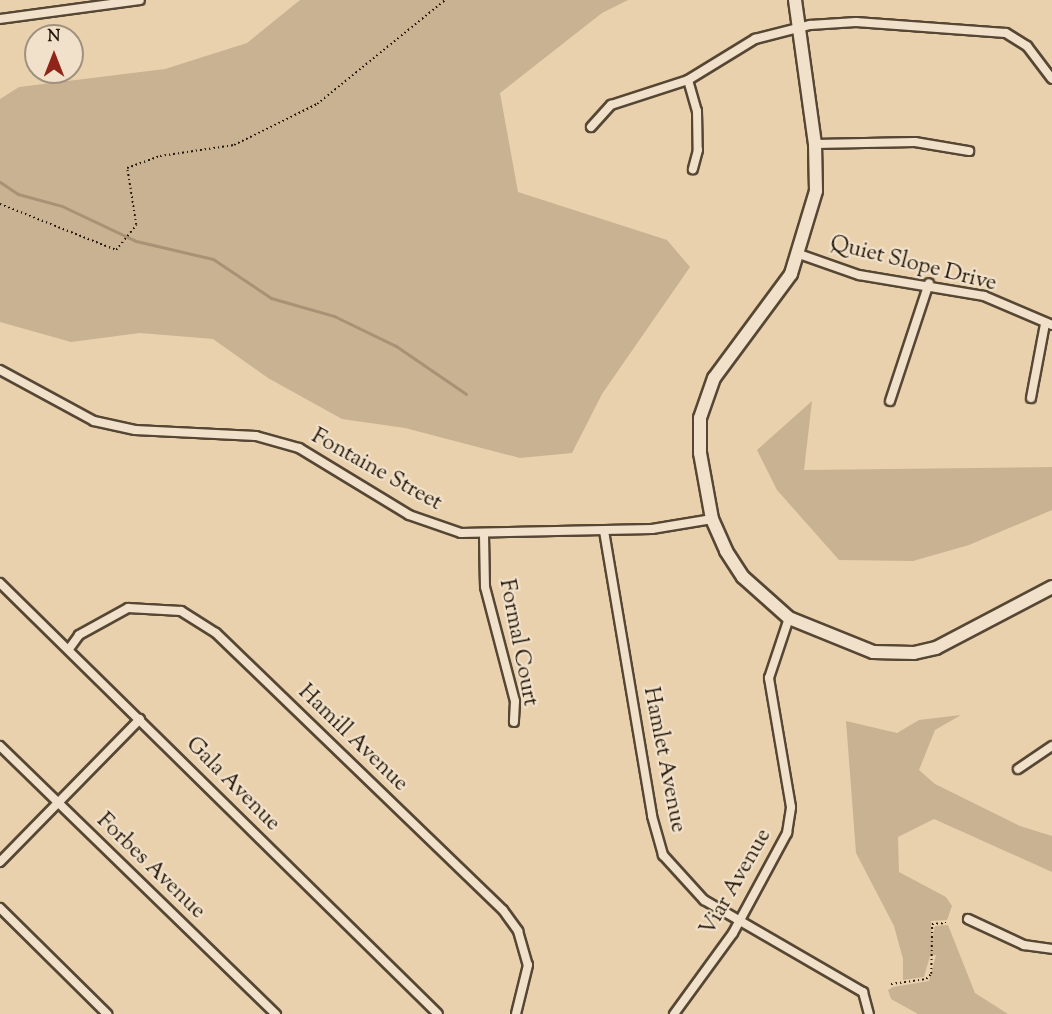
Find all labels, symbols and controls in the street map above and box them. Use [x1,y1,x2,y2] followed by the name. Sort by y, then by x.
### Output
[24,24,84,84] north arrow
[48,26,60,49] text: N
[827,232,999,298] street label: Quiet Slope Drive
[306,424,446,518] street label: Fontaine Street
[492,577,542,709] street label: Formal Court
[292,680,412,798] street label: Hamill Avenue
[636,685,690,835] street label: Hamlet Avenue
[179,732,285,838] street label: Gala Avenue
[90,809,210,925] street label: Forbes Avenue
[696,825,778,941] street label: Viar Avenue

